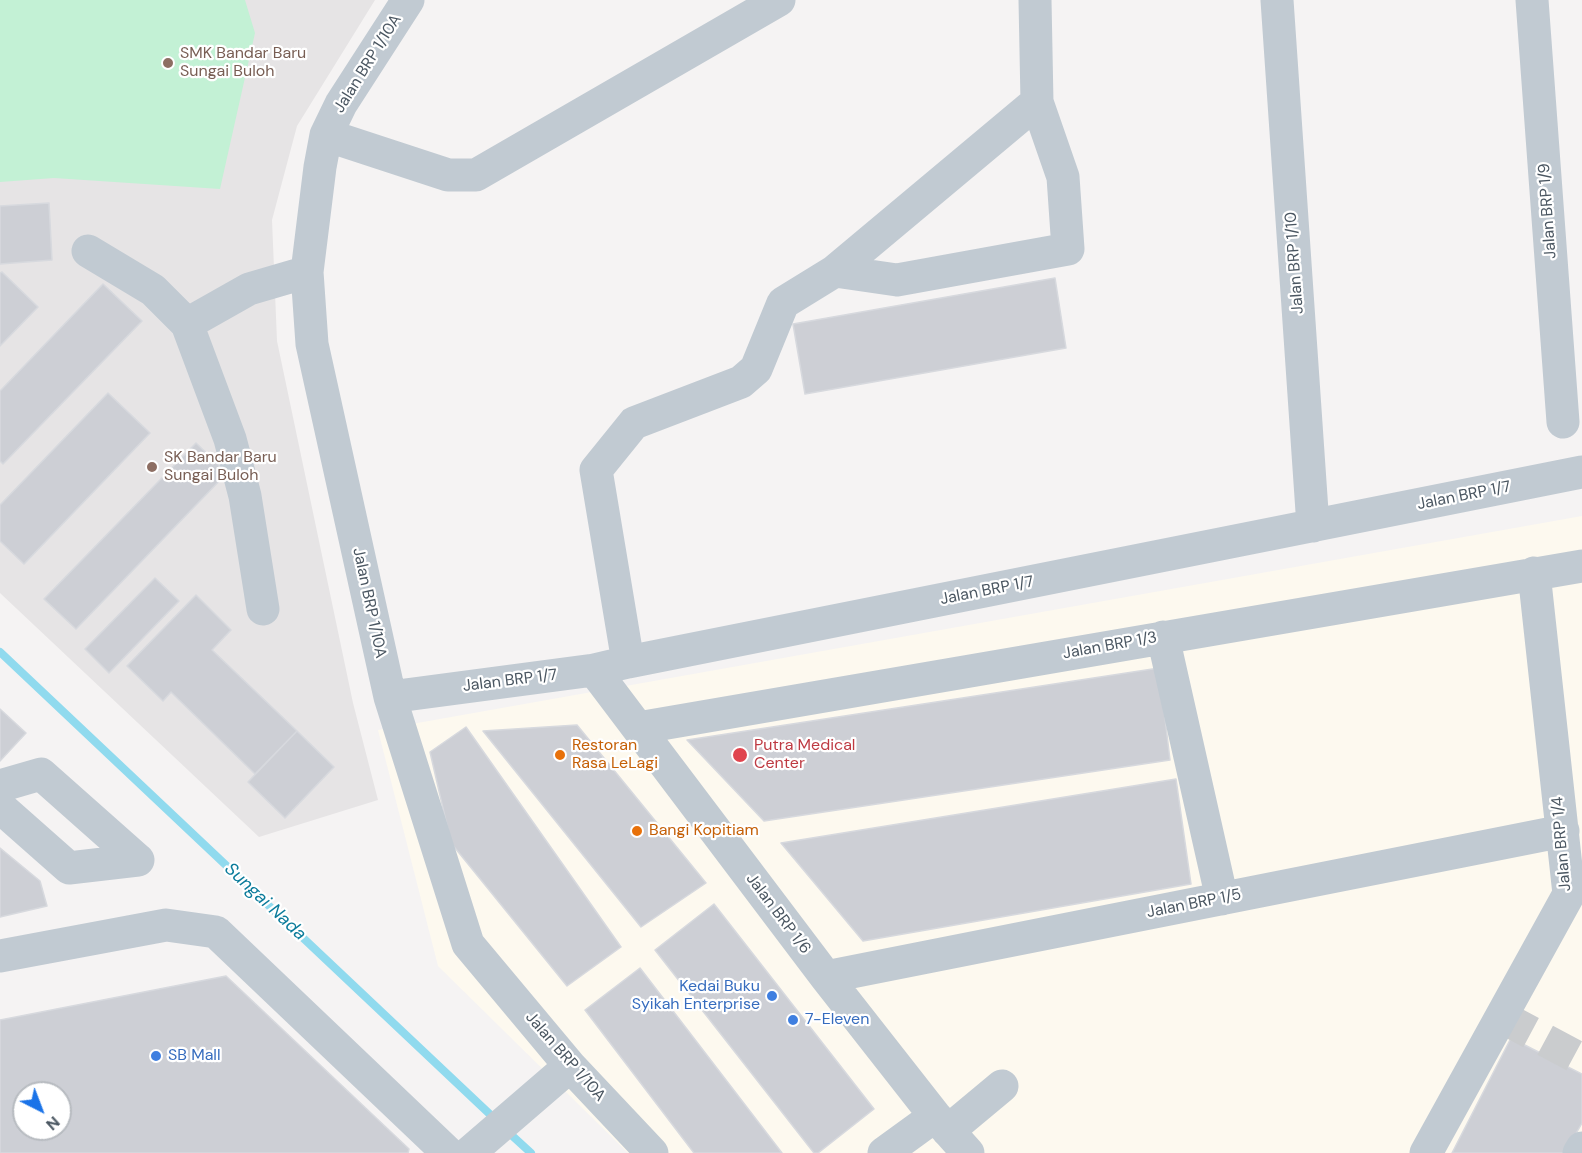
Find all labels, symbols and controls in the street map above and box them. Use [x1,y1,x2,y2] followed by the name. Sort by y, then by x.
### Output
[330,11,406,117] street label: Jalan BRP 1/10A
[180,44,306,82] place label: SMK Bandar Baru Sungai Buloh
[161,56,175,70] marker: SMK Bandar Baru Sungai Buloh
[1535,163,1561,259] street label: Jalan BRP 1/9
[1282,211,1308,315] street label: Jalan BRP 1/10
[164,448,277,486] place label: SK Bandar Baru Sungai Buloh
[145,460,159,474] marker: SK Bandar Baru Sungai Buloh
[1416,478,1512,514] street label: Jalan BRP 1/7
[348,546,390,660] street label: Jalan BRP 1/10A
[939,573,1035,609] street label: Jalan BRP 1/7
[1061,628,1159,664] street label: Jalan BRP 1/3
[462,666,558,696] street label: Jalan BRP 1/7
[572,736,658,774] place label: Restoran Rasa LeLagi
[754,736,855,774] place label: Putra Medical Center
[731,746,749,764] marker: Putra Medical Center
[553,748,567,762] marker: Restoran Rasa LeLagi
[1548,796,1576,892] street label: Jalan BRP 1/4
[649,821,759,841] place label: Bangi Kopitiam
[630,824,644,838] marker: Bangi Kopitiam
[220,859,310,945] water label: Sungai Nada
[741,870,815,958] street label: Jalan BRP 1/6
[1145,885,1243,923] street label: Jalan BRP 1/5
[632,977,760,1015] place label: Kedai Buku Syikah Enterprise
[765,989,779,1003] marker: Kedai Buku Syikah Enterprise
[521,1008,609,1106] street label: Jalan BRP 1/10A
[805,1010,869,1030] place label: 7-Eleven
[786,1013,800,1027] marker: 7-Eleven
[168,1046,220,1066] place label: SB Mall
[149,1049,163,1063] marker: SB Mall
[12,1081,72,1141] north arrow
[42,1112,64,1135] text: N

